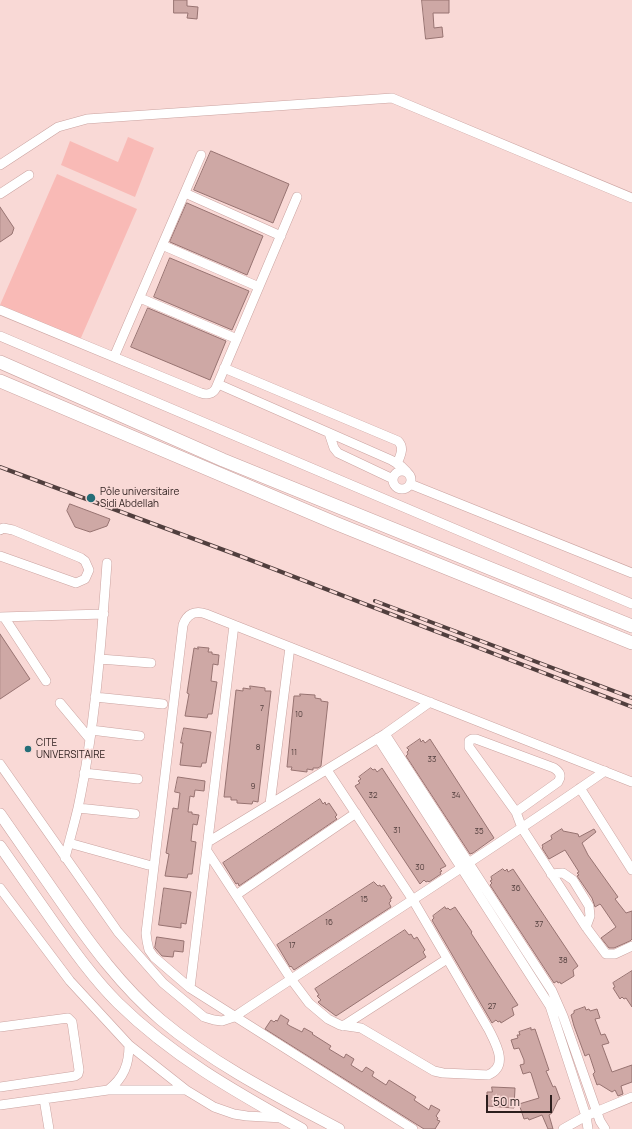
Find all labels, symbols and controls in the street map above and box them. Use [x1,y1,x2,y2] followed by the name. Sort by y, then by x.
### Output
[100,486,179,510] place label: Pôle universitaire Sidi Abdellah
[85,492,97,504] marker: Pôle universitaire Sidi Abdellah
[260,704,264,714] house number: 7
[295,710,303,720] house number: 10
[36,737,105,760] place label: CITE UNIVERSITAIRE
[256,743,260,753] house number: 8
[23,744,33,754] marker: CITE UNIVERSITAIRE
[291,748,297,758] house number: 11
[428,755,436,765] house number: 33
[251,782,255,792] house number: 9
[369,791,377,801] house number: 32
[451,791,461,801] house number: 34
[393,826,401,836] house number: 31
[474,827,484,837] house number: 35
[415,863,425,873] house number: 30
[511,884,521,894] house number: 36
[360,895,368,905] house number: 15
[325,918,333,928] house number: 16
[535,920,543,930] house number: 37
[288,941,296,951] house number: 17
[558,956,568,966] house number: 38
[488,1002,496,1012] house number: 27
[488,1087,554,1113] scale bar
[493,1093,520,1110] text: 50 m

